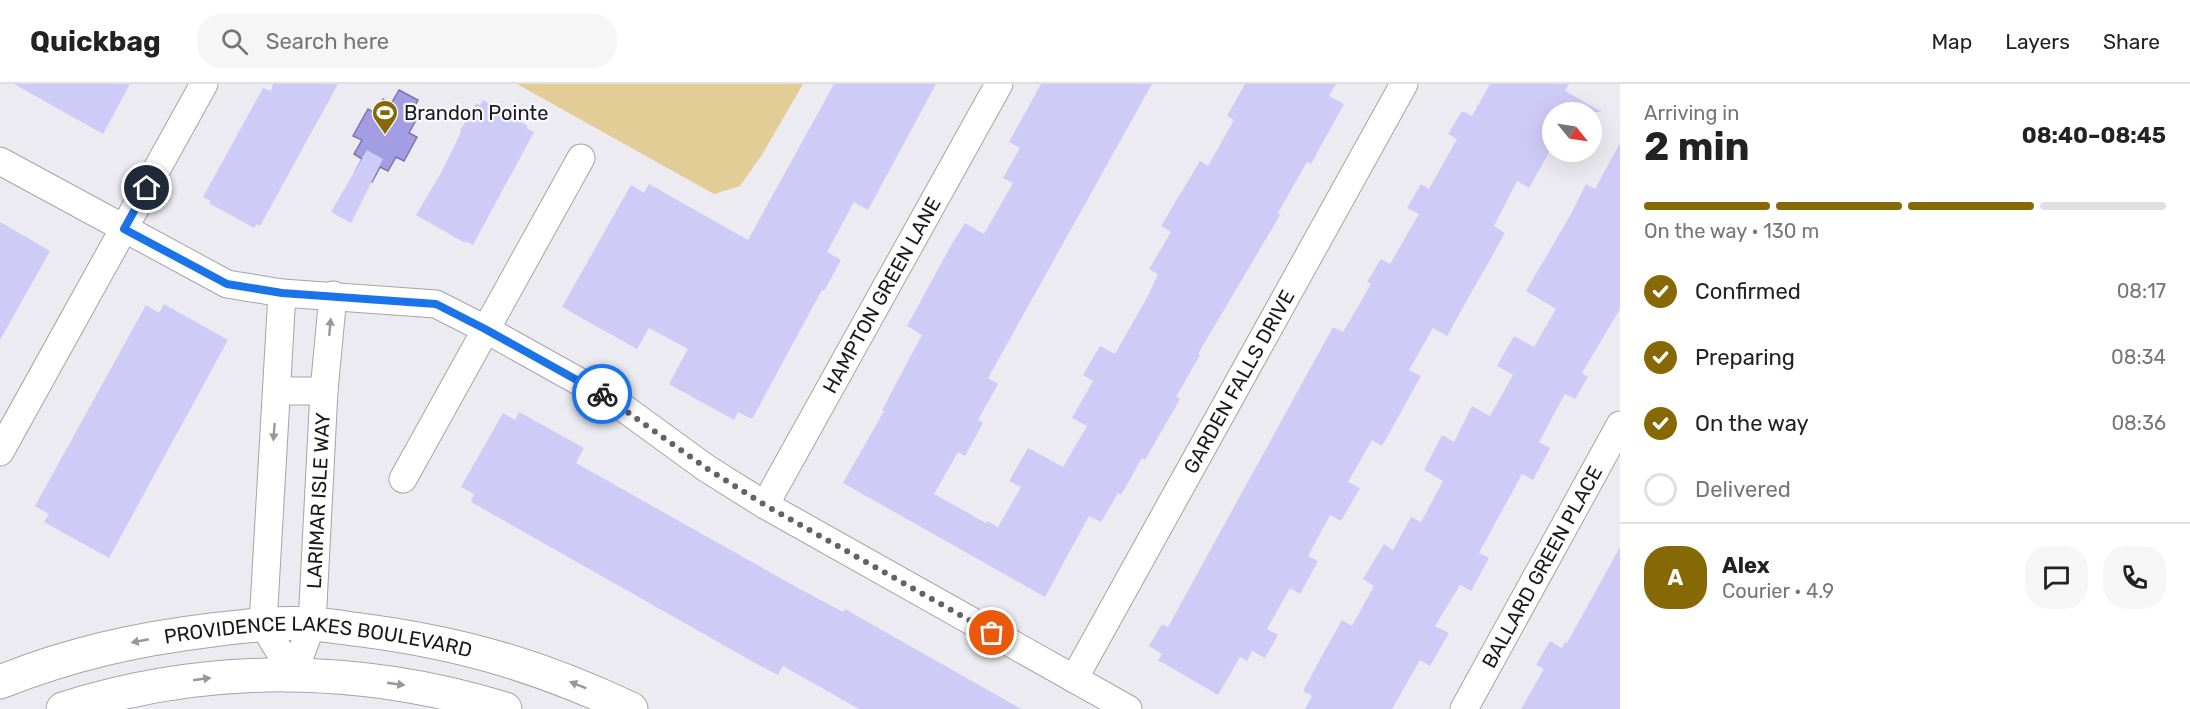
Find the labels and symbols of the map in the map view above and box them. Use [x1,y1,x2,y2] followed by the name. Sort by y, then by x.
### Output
[370,98,400,136] sports icon: Brandon Pointe
[404,101,548,125] place label: Brandon Pointe
[1542,102,1602,162] north arrow
[121,162,172,213] pin
[818,193,946,397] street label: HAMPTON GREEN LANE
[1178,286,1299,478] street label: GARDEN FALLS DRIVE
[325,318,335,337] one-way arrow
[572,364,632,424] courier
[302,412,335,590] street label: LARIMAR ISLE WAY
[269,423,279,442] one-way arrow
[1477,462,1607,672] street label: BALLARD GREEN PLACE
[966,607,1017,658] pin
[162,611,475,662] street label: PROVIDENCE LAKES BOULEVARD
[130,637,149,646] one-way arrow
[193,674,212,683] one-way arrow
[387,680,406,689] one-way arrow
[568,680,586,690] one-way arrow

